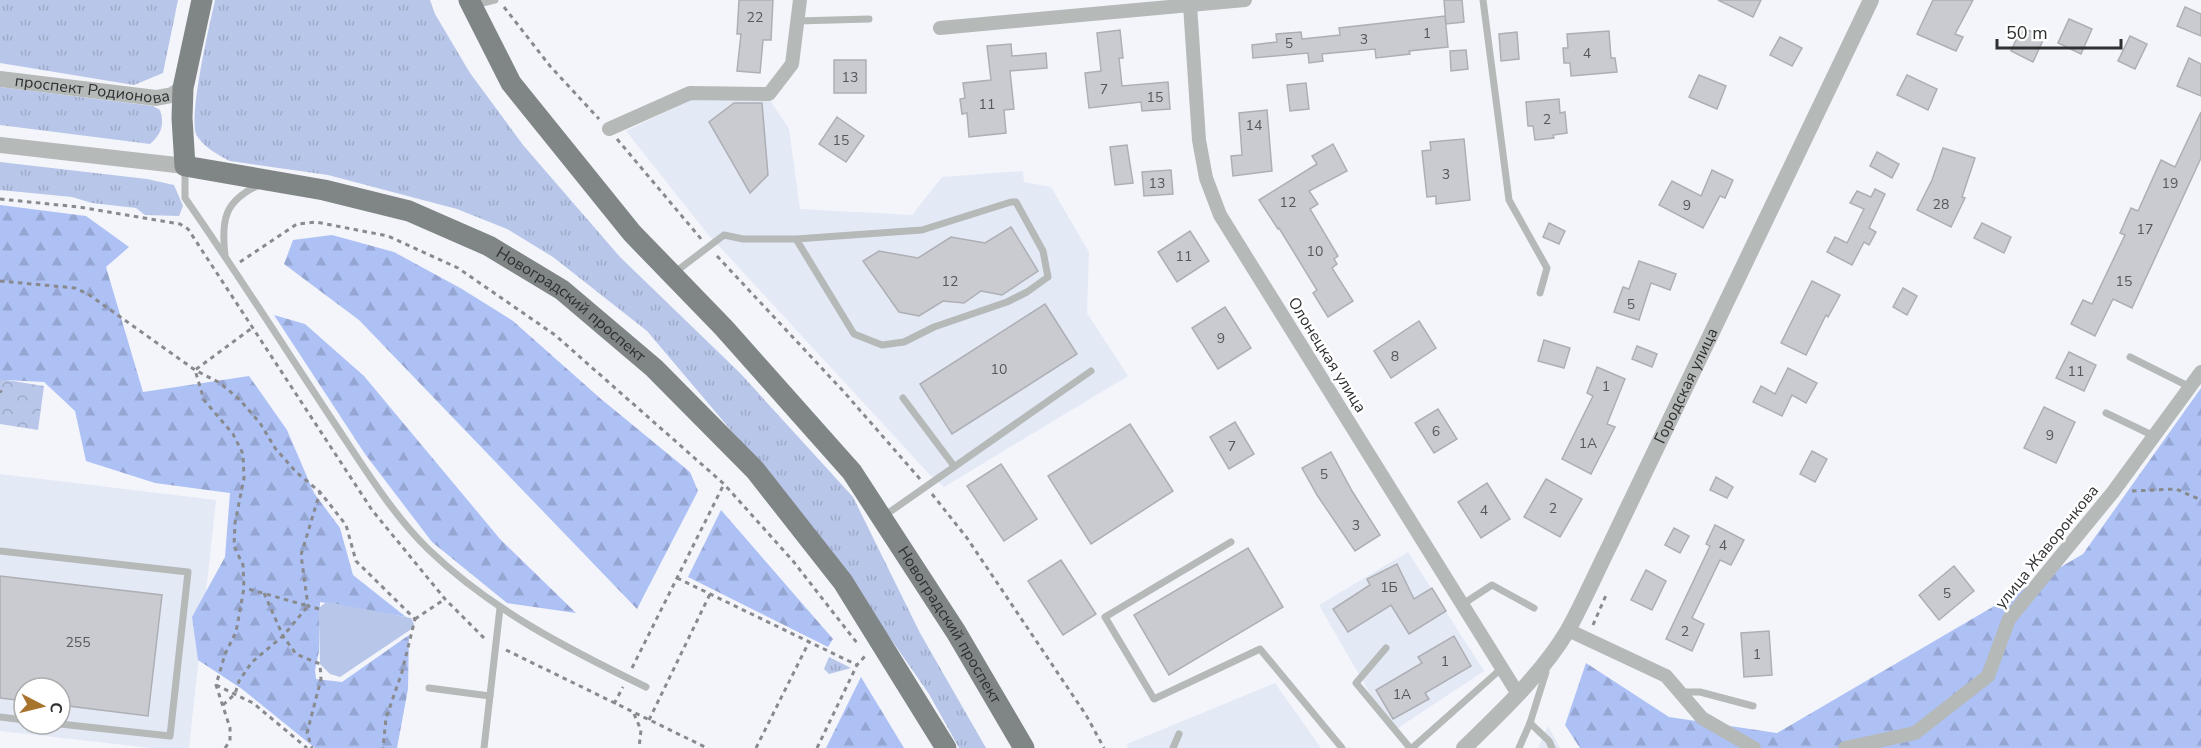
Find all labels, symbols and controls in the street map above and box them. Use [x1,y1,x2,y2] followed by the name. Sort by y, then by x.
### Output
[747,8,763,27] house number: 22
[1997,12,2122,50] scale bar
[2006,21,2048,45] text: 50 m
[1423,24,1431,43] house number: 1
[1360,30,1368,49] house number: 3
[1285,34,1293,53] house number: 5
[1583,44,1591,63] house number: 4
[842,68,858,87] house number: 13
[14,70,172,109] street label: проспект Родионова
[1100,80,1108,99] house number: 7
[1147,88,1163,107] house number: 15
[979,95,995,114] house number: 11
[1543,110,1551,129] house number: 2
[1246,116,1262,135] house number: 14
[833,131,849,150] house number: 15
[1442,165,1450,184] house number: 3
[1149,174,1165,193] house number: 13
[2162,174,2178,193] house number: 19
[1280,193,1296,212] house number: 12
[1933,195,1949,214] house number: 28
[1683,196,1691,215] house number: 9
[2137,220,2153,239] house number: 17
[492,242,651,368] street label: Новоградский проспект
[1307,242,1323,261] house number: 10
[1176,247,1192,266] house number: 11
[942,272,958,291] house number: 12
[2116,272,2132,291] house number: 15
[1283,293,1371,417] street label: Олонецкая улица
[1627,295,1635,314] house number: 5
[1649,324,1723,447] street label: Городская улица
[1217,329,1225,348] house number: 9
[1391,347,1399,366] house number: 8
[991,360,1007,379] house number: 10
[2068,362,2084,381] house number: 11
[1602,377,1610,396] house number: 1
[1432,422,1440,441] house number: 6
[2046,426,2054,445] house number: 9
[1579,434,1597,453] house number: 1А
[1228,437,1236,456] house number: 7
[1320,465,1328,484] house number: 5
[1990,480,2104,614] street label: улица Жаворонкова
[1549,499,1557,518] house number: 2
[1480,501,1488,520] house number: 4
[1352,516,1360,535] house number: 3
[1719,536,1727,555] house number: 4
[892,542,1007,708] street label: Новоградский проспект
[1380,578,1398,597] house number: 1Б
[1943,584,1951,603] house number: 5
[1681,622,1689,641] house number: 2
[65,633,91,652] house number: 255
[1753,645,1761,664] house number: 1
[1441,652,1449,671] house number: 1
[12,676,72,736] north arrow
[1393,685,1411,704] house number: 1А
[44,701,67,715] text: С

